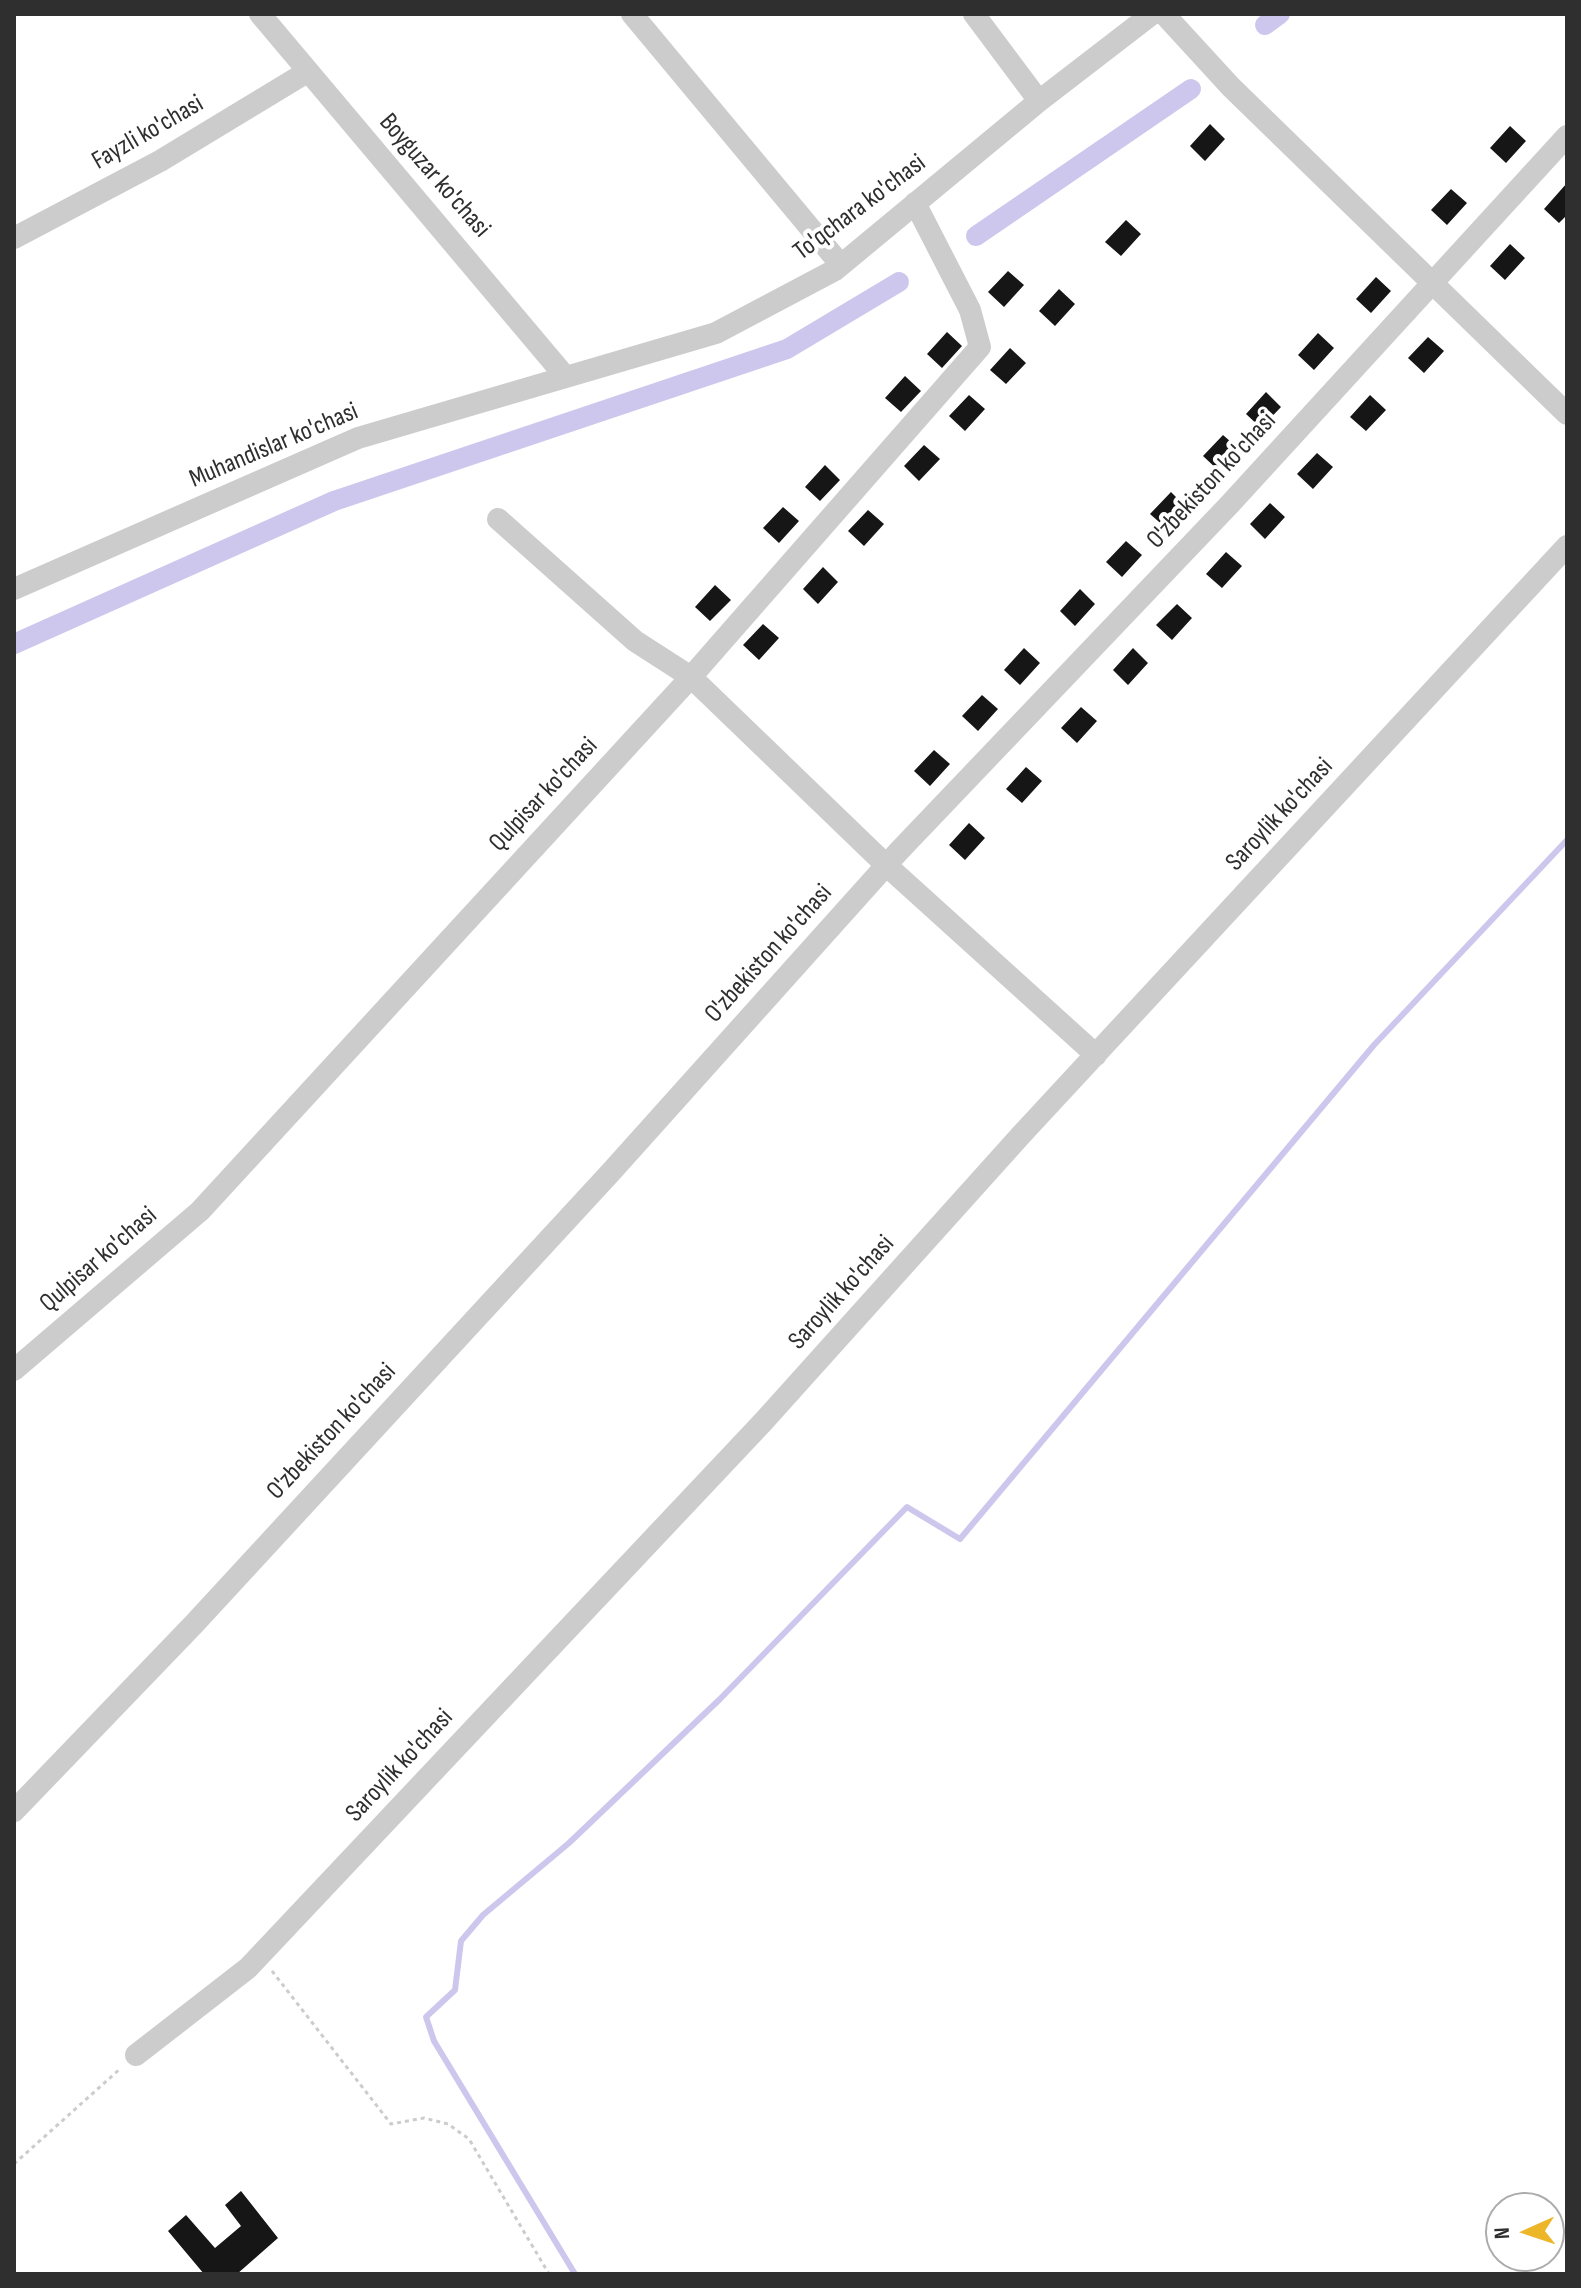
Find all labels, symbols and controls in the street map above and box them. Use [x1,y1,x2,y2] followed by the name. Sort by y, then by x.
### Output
[87,89,209,177] street label: Fayzli ko'chasi
[372,108,496,244] street label: Boyguzar ko'chasi
[788,148,932,268] street label: To'qchara ko'chasi
[185,396,363,496] street label: Muhandislar ko'chasi
[1141,406,1283,556] street label: O'zbekiston ko'chasi
[483,731,605,859] street label: Qulpisar ko'chasi
[1220,752,1340,878] street label: Saroylik ko'chasi
[699,878,839,1030] street label: O'zbekiston ko'chasi
[34,1201,164,1319] street label: Qulpisar ko'chasi
[783,1229,901,1357] street label: Saroylik ko'chasi
[261,1357,403,1507] street label: O'zbekiston ko'chasi
[340,1703,460,1829] street label: Saroylik ko'chasi
[1485,2192,1565,2272] north arrow
[1489,2227,1516,2240] text: N

